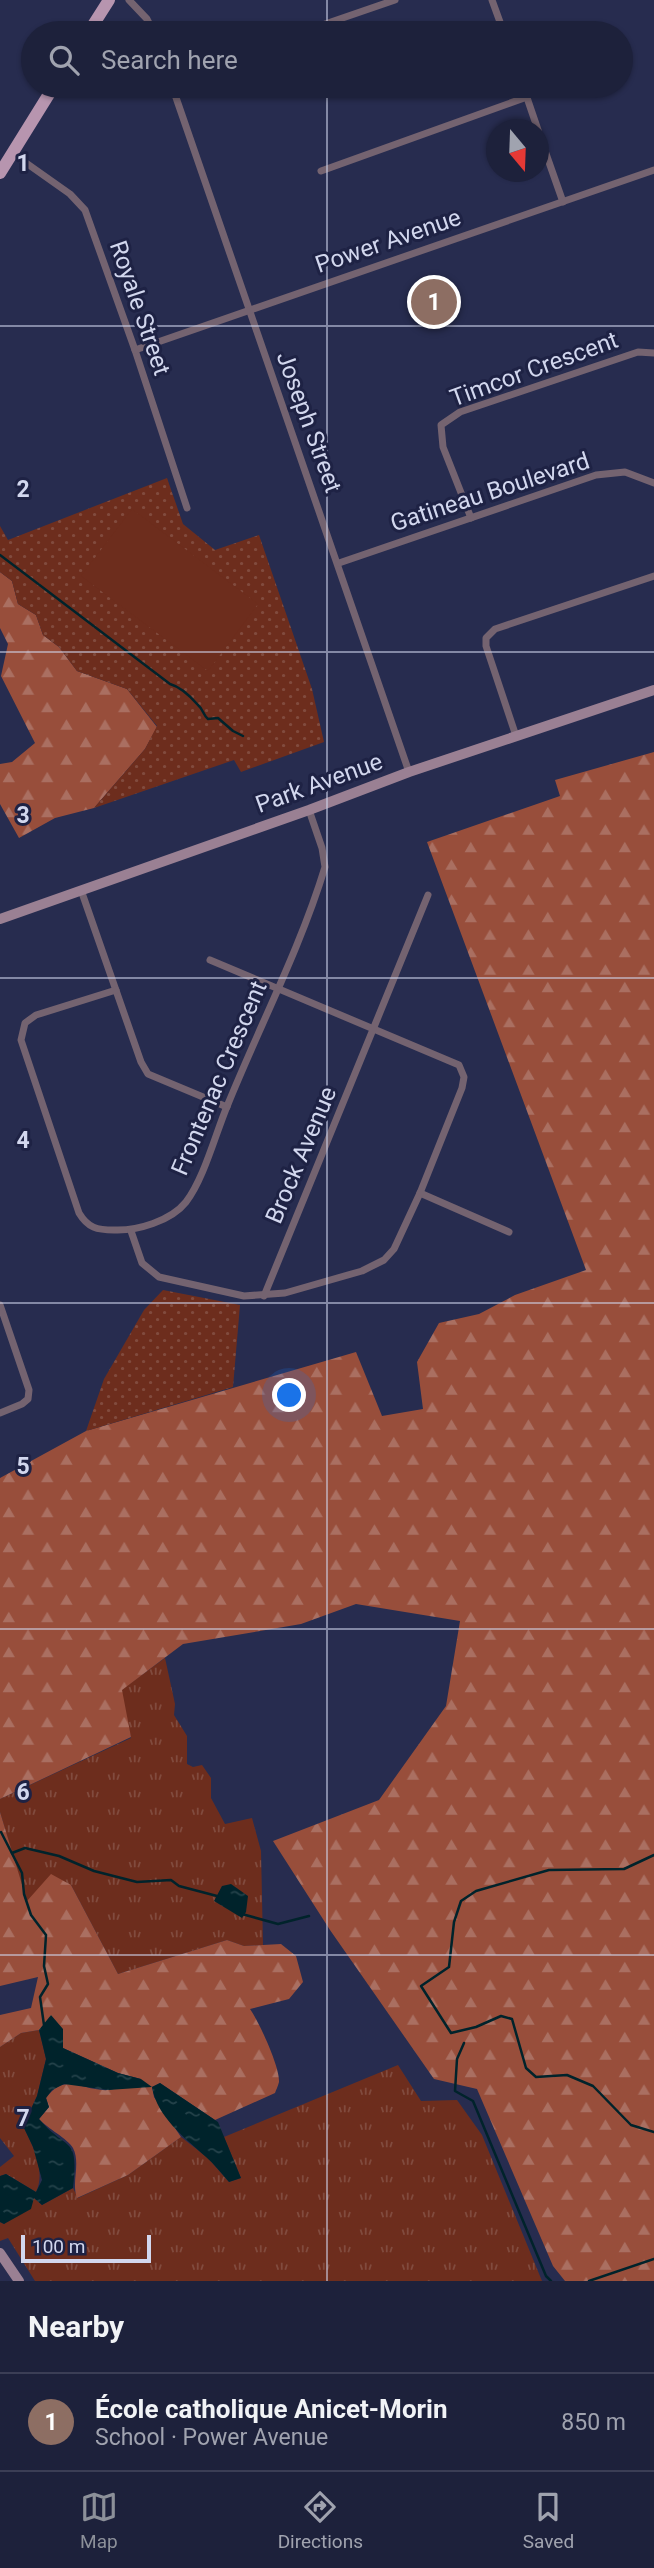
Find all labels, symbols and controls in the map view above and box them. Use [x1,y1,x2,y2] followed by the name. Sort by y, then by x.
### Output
[21,21,633,98] search box
[45,41,83,79] icon: search
[101,45,238,75] text: Search here
[486,119,549,182] north arrow
[16,150,30,177] text: 1
[312,203,464,279] street label: Power Avenue
[104,237,176,379] street label: Royale Street
[411,276,457,328] pin: 1
[446,326,622,412] street label: Timcor Crescent
[271,348,348,496] street label: Joseph Street
[387,447,593,537] street label: Gatineau Boulevard
[16,476,30,503] text: 2
[252,747,386,819] street label: Park Avenue
[16,802,30,829] text: 3
[165,977,273,1179] street label: Frontenac Crescent
[260,1082,342,1228] street label: Brock Avenue
[16,1127,30,1154] text: 4
[272,1378,306,1412] your location
[16,1453,30,1480] text: 5
[16,1779,30,1806] text: 6
[16,2105,30,2132] text: 7
[21,2232,150,2264] scale bar
[32,2235,85,2258] text: 100 m
[28,2309,124,2344] text: Nearby
[95,2394,448,2424] text: École catholique Anicet-Morin
[44,2409,58,2436] text: 1
[561,2409,626,2436] text: 850 m
[95,2424,328,2451] text: School · Power Avenue
[80,2488,118,2553] tab: Map
[278,2488,363,2553] tab: Directions
[523,2488,574,2553] tab: Saved

